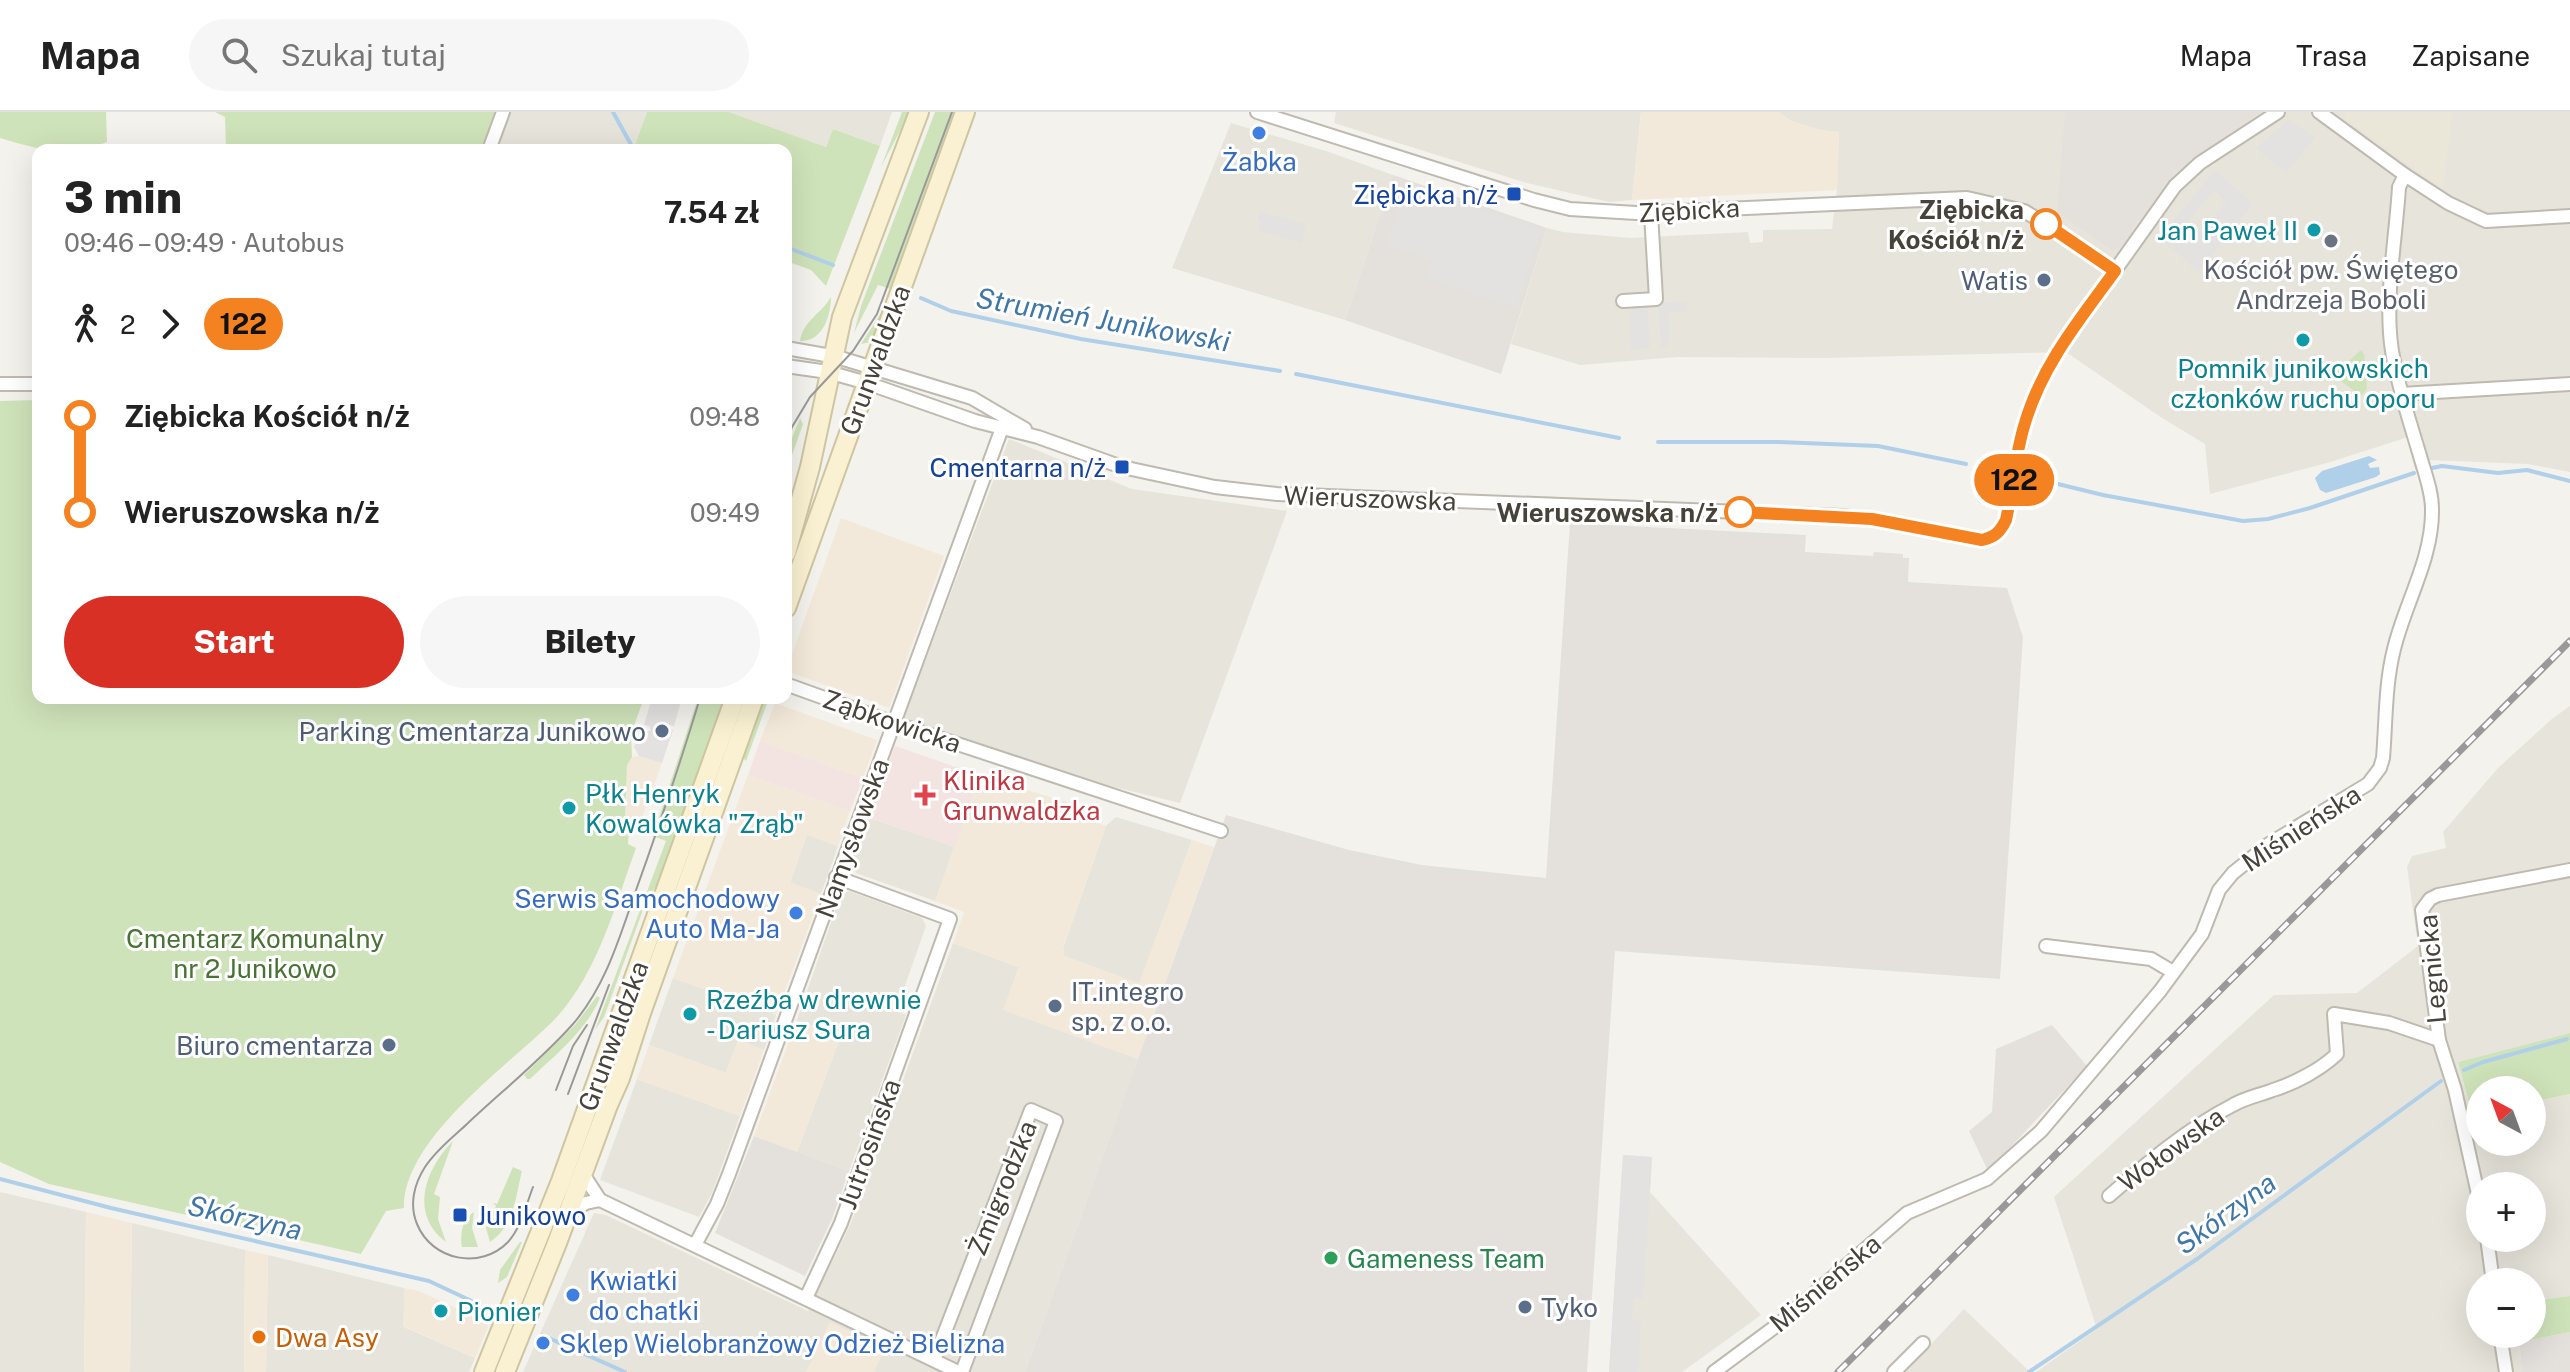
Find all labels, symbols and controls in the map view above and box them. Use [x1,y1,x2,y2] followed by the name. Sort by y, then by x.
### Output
[189,19,749,91] search box
[40,33,141,78] text: Mapa
[217,33,261,77] icon: search
[281,37,446,73] text: Szukaj tutaj
[2180,39,2252,72] text: Mapa
[2296,39,2367,72] text: Trasa
[2411,39,2530,72] text: Zapisane
[1250,124,1268,142] marker: Żabka
[1221,146,1297,177] place label: Żabka
[64,171,182,223] text: 3 min
[1353,179,1498,210] place label: Ziębicka n/ż
[1505,185,1523,203] marker: Ziębicka n/ż
[1637,192,1741,228] street label: Ziębicka
[664,194,760,230] text: 7.54 zł
[1888,194,2024,255] place label: Ziębicka Kościół n/ż
[2031,209,2061,239] marker: Ziębicka Kościół n/ż
[2157,215,2298,246] place label: Jan Paweł II
[2305,221,2323,239] marker: Jan Paweł II
[64,227,344,258] text: 09:46 – 09:49 · Autobus
[2322,232,2340,250] marker: Kościół pw. Świętego Andrzeja Boboli
[2204,254,2458,315] place label: Kościół pw. Świętego Andrzeja Boboli
[1961,265,2028,296] place label: Watis
[2035,271,2053,289] marker: Watis
[973,280,1233,358] water label: Strumień Junikowski
[834,281,916,439] street label: Grunwaldzka
[64,302,108,346] icon: walk
[148,302,192,346] icon: forward
[220,307,267,340] text: 122
[120,309,136,340] text: 2
[2294,331,2312,349] marker: Pomnik junikowskich członków ruchu oporu
[2171,353,2435,414] place label: Pomnik junikowskich członków ruchu oporu
[124,398,410,434] text: Ziębicka Kościół n/ż
[689,401,760,432] text: 09:48
[930,452,1106,483] place label: Cmentarna n/ż
[1968,454,2060,506] line badge: 122
[1113,458,1131,476] marker: Cmentarna n/ż
[1990,463,2038,496] text: 122
[1283,479,1457,517] street label: Wieruszowska
[124,494,379,530] text: Wieruszowska n/ż
[690,497,760,528] text: 09:49
[1497,497,1718,528] place label: Wieruszowska n/ż
[1725,497,1755,527] marker: Wieruszowska n/ż
[64,596,404,688] button: Start
[420,596,760,688] button: Bilety
[819,683,965,759] street label: Ząbkowicka
[299,716,646,747] place label: Parking Cmentarza Junikowo
[653,722,671,740] marker: Parking Cmentarza Junikowo
[809,754,895,922] street label: Namysłowska
[943,765,1100,826] place label: Klinika Grunwaldzka
[585,778,804,839] place label: Płk Henryk Kowalówka "Zrąb"
[2236,778,2366,878] street label: Miśnieńska
[914,784,936,806] marker: Klinika Grunwaldzka
[560,799,578,817] marker: Płk Henryk Kowalówka "Zrąb"
[514,883,780,944] place label: Serwis Samochodowy Auto Ma-Ja
[787,904,805,922] marker: Serwis Samochodowy Auto Ma-Ja
[2412,913,2452,1025] street label: Legnicka
[126,923,384,984] park label: Cmentarz Komunalny nr 2 Junikowo
[572,957,654,1115] street label: Grunwaldzka
[1071,976,1184,1037] place label: IT.integro sp. z o.o.
[706,984,921,1045] place label: Rzeźba w drewnie - Dariusz Sura
[1046,997,1064,1015] marker: IT.integro sp. z o.o.
[681,1005,699,1023] marker: Rzeźba w drewnie - Dariusz Sura
[176,1030,373,1061] place label: Biuro cmentarza
[380,1036,398,1054] marker: Biuro cmentarza
[831,1075,907,1213] street label: Jutrosińska
[2466,1076,2546,1156] north arrow
[2466,1076,2546,1348] map controls
[2112,1100,2230,1198] street label: Wołowska
[961,1116,1043,1260] street label: Żmigrodzka
[2168,1165,2282,1261] water label: Skórzyna
[2466,1172,2546,1252] button: +
[185,1188,305,1246] water label: Skórzyna
[476,1200,586,1231] place label: Junikowo
[451,1206,469,1224] marker: Junikowo
[1763,1228,1887,1338] street label: Miśnieńska
[1347,1243,1545,1274] place label: Gameness Team
[1322,1249,1340,1267] marker: Gameness Team
[589,1265,699,1326] place label: Kwiatki do chatki
[2466,1268,2546,1348] button: −
[564,1286,582,1304] marker: Kwiatki do chatki
[1541,1292,1598,1323] place label: Tyko
[457,1296,541,1327] place label: Pionier
[1516,1298,1534,1316] marker: Tyko
[432,1302,450,1320] marker: Pionier
[275,1322,379,1353] place label: Dwa Asy
[250,1328,268,1346] marker: Dwa Asy
[559,1328,1005,1359] place label: Sklep Wielobranżowy Odzież Bielizna
[534,1334,552,1352] marker: Sklep Wielobranżowy Odzież Bielizna

